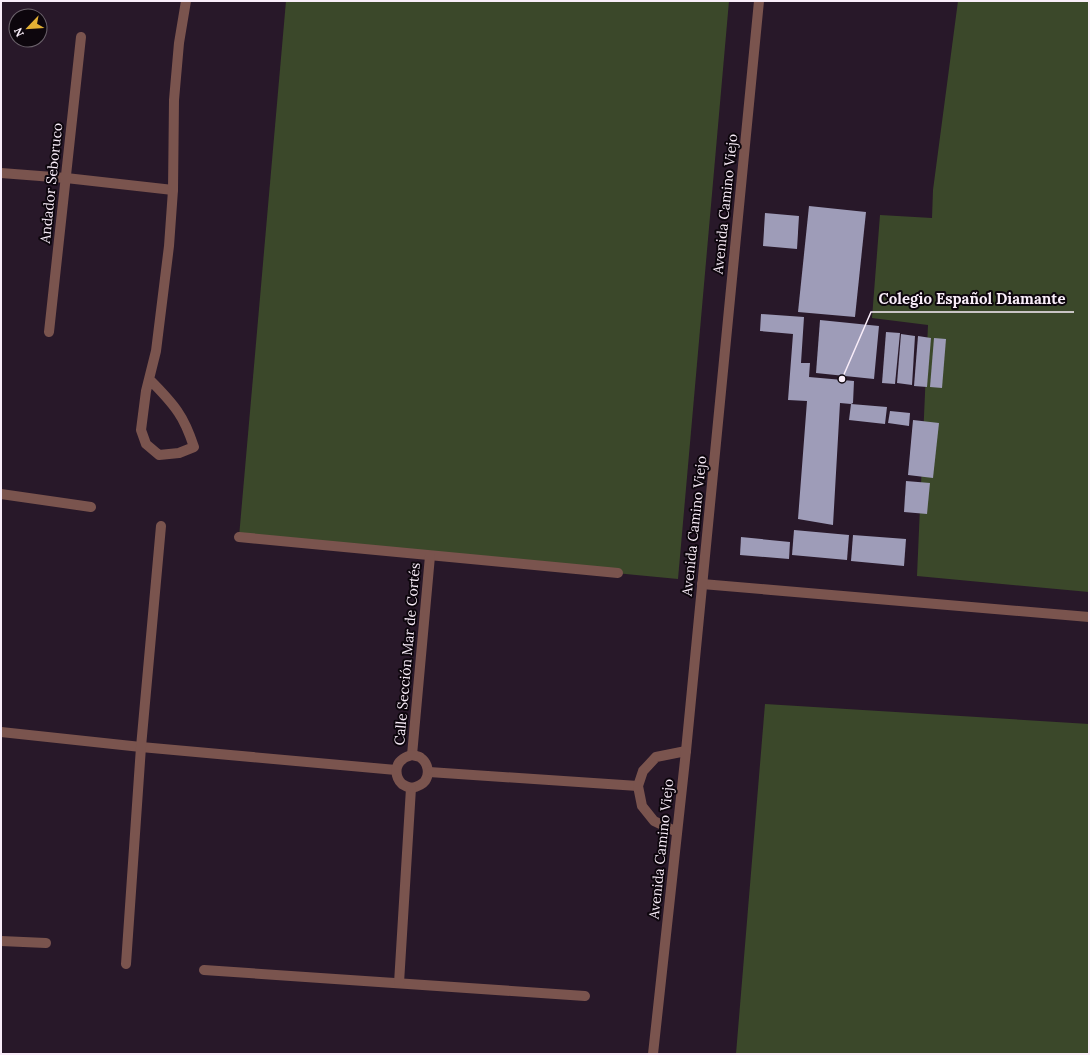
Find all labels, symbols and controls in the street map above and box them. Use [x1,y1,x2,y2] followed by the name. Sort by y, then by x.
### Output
[8,8,48,48] north arrow
[11,25,27,39] text: N
[36,122,66,245] street label: Andador Seboruco
[709,133,741,276] street label: Avenida Camino Viejo
[871,285,1074,312] callout: Colegio Español Diamante
[878,289,1066,308] text: Colegio Español Diamante
[678,455,710,598] street label: Avenida Camino Viejo
[390,562,424,746] street label: Calle Sección Mar de Cortés
[645,778,677,921] street label: Avenida Camino Viejo

